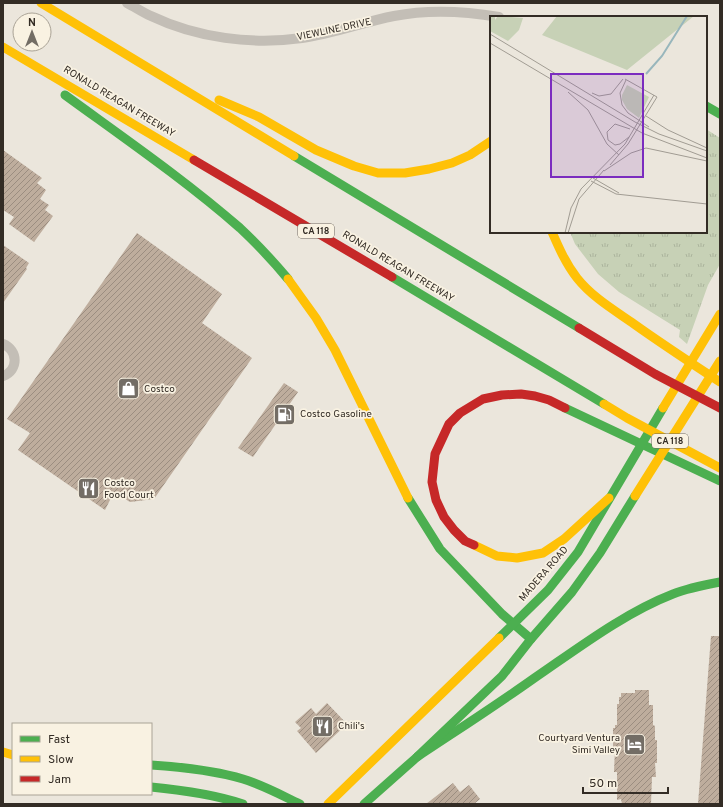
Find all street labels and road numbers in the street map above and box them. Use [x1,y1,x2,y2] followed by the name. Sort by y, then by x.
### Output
[296,16,372,44] street label: VIEWLINE DRIVE
[61,63,178,141] street label: RONALD REAGAN FREEWAY
[298,224,334,238] road number: CA 118
[340,228,457,306] street label: RONALD REAGAN FREEWAY
[652,434,688,448] road number: CA 118
[516,543,572,604] street label: MADERA ROAD

